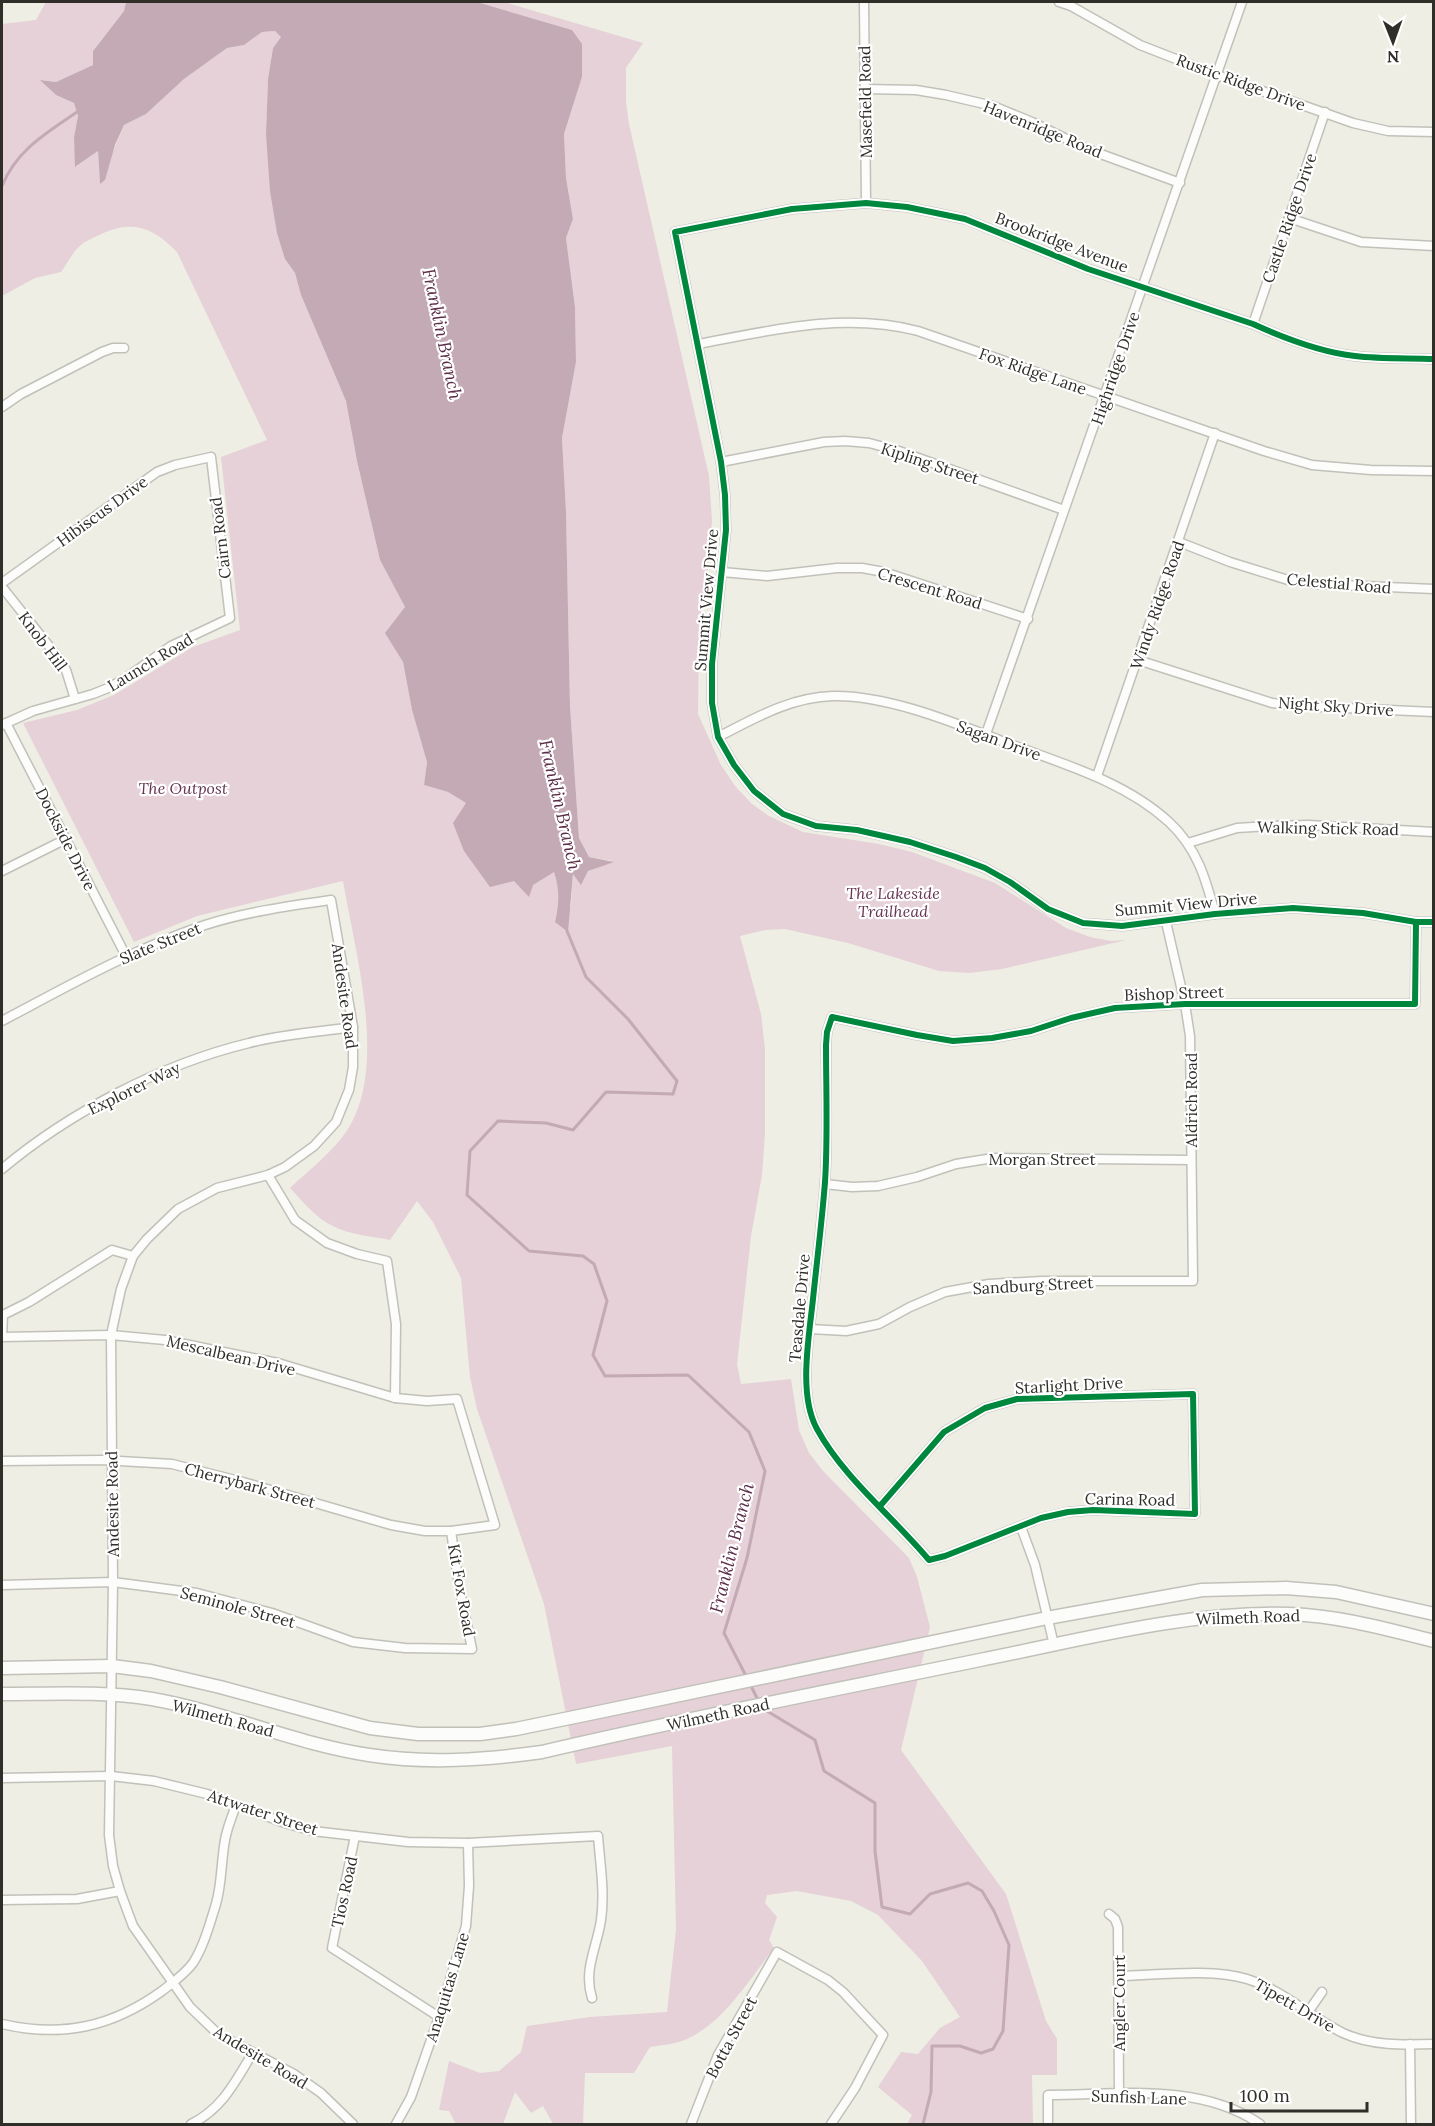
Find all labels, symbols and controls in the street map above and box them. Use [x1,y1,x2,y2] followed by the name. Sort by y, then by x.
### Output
[1363,12,1423,72] north arrow
[854,45,876,159] street label: Masefield Road
[1387,47,1400,67] text: N
[1174,49,1309,115] street label: Rustic Ridge Drive
[981,96,1106,162] street label: Havenridge Road
[1257,150,1321,286] street label: Castle Ridge Drive
[993,207,1132,277] street label: Brookridge Avenue
[417,266,468,402] water label: Franklin Branch
[1086,308,1144,427] street label: Highridge Drive
[977,343,1090,399] street label: Fox Ridge Lane
[878,438,982,489] street label: Kipling Street
[53,471,152,551] street label: Hibiscus Drive
[205,496,235,580] street label: Cairn Road
[690,528,722,672] street label: Summit View Drive
[1126,538,1189,672] street label: Windy Ridge Road
[875,563,985,614] street label: Crescent Road
[1286,568,1393,598] street label: Celestial Road
[14,607,72,675] street label: Knob Hill
[104,628,197,695] street label: Launch Road
[1277,692,1395,720] street label: Night Sky Drive
[954,715,1044,765] street label: Sagan Drive
[534,737,587,873] water label: Franklin Branch
[138,778,228,798] park label: The Outpost
[31,784,101,894] street label: Dockside Drive
[1257,817,1400,839] street label: Walking Stick Road
[846,883,940,921] park label: The Lakeside Trailhead
[1114,888,1258,920] street label: Summit View Drive
[116,917,204,968] street label: Slate Street
[328,941,362,1050] street label: Andesite Road
[1124,981,1225,1005] street label: Bishop Street
[1181,1052,1201,1148] street label: Aldrich Road
[85,1057,184,1119] street label: Explorer Way
[988,1149,1096,1169] street label: Morgan Street
[784,1253,814,1363] street label: Teasdale Drive
[972,1272,1095,1298] street label: Sandburg Street
[164,1330,298,1380] street label: Mescalbean Drive
[1014,1372,1124,1398] street label: Starlight Drive
[101,1450,123,1558] street label: Andesite Road
[182,1458,318,1512] street label: Cherrybark Street
[704,1480,759,1615] water label: Franklin Branch
[1085,1488,1176,1510] street label: Carina Road
[444,1542,480,1638] street label: Kit Fox Road
[178,1582,298,1632] street label: Seminole Street
[1195,1605,1301,1629] street label: Wilmeth Road
[665,1693,772,1735] street label: Wilmeth Road
[170,1695,276,1741] street label: Wilmeth Road
[204,1784,321,1840] street label: Attwater Street
[327,1854,361,1930] street label: Tios Road
[421,1929,473,2045] street label: Anaquitas Lane
[1109,1954,1129,2052] street label: Angler Court
[1251,1974,1339,2036] street label: Tipett Drive
[701,1992,761,2081] street label: Botta Street
[209,2021,312,2093] street label: Andesite Road
[1231,2075,1368,2113] scale bar
[1240,2084,1290,2107] text: 100 m
[1091,2085,1187,2109] street label: Sunfish Lane

